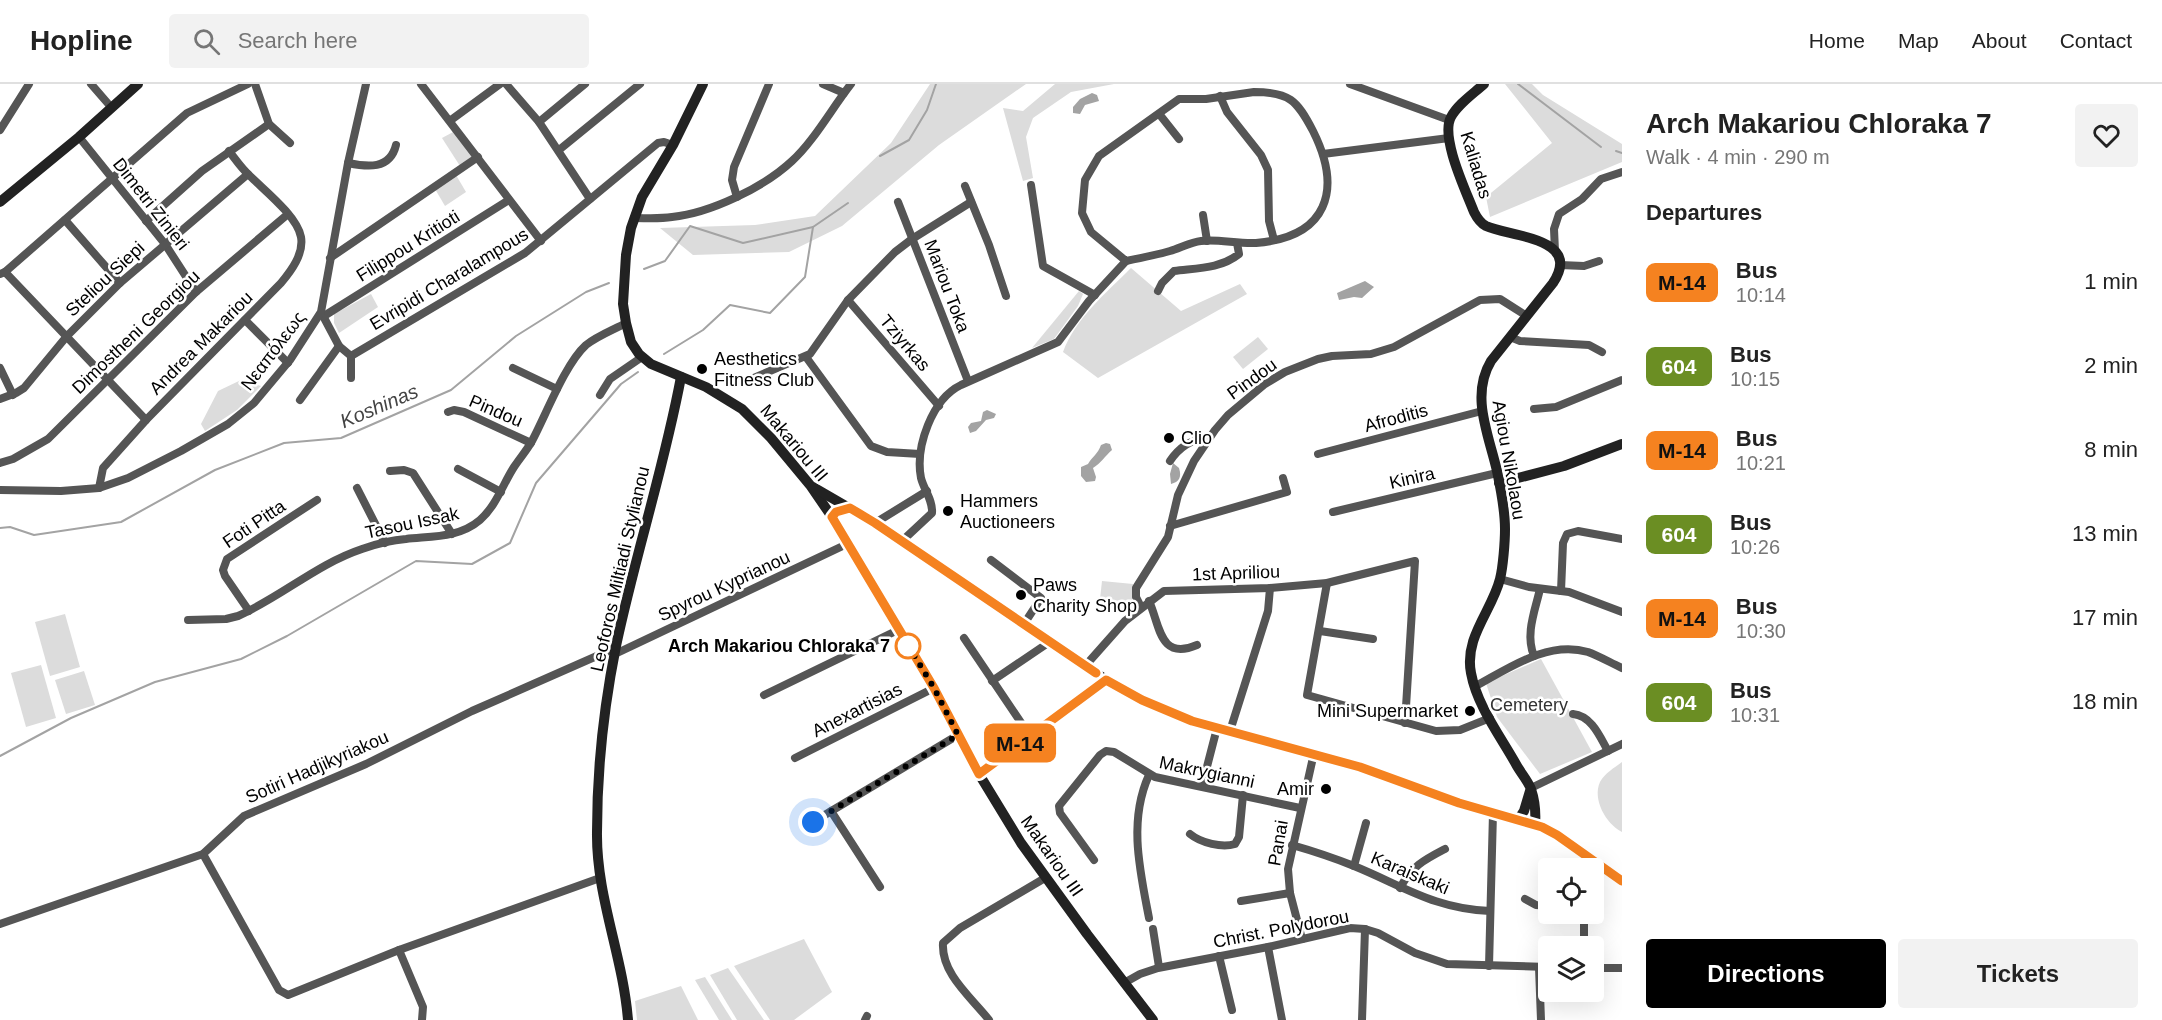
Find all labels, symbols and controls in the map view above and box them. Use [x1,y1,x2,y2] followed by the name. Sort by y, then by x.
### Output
[169,14,589,68] search box
[30,25,133,56] text: Hopline
[190,25,223,58] icon: search
[238,28,358,53] text: Search here
[1809,29,1865,52] text: Home
[1898,29,1939,52] text: Map
[1972,29,2027,52] text: About
[2060,29,2132,52] text: Contact
[2075,104,2138,167] button: heart
[1646,108,1991,139] text: Arch Makariou Chloraka 7
[1456,129,1496,201] street label: Kaliadas
[1646,146,1830,168] text: Walk · 4 min · 290 m
[109,154,193,254] street label: Dimetri Zinieri
[1646,200,1762,225] text: Departures
[353,206,463,286] street label: Filippou Kritioti
[366,224,532,334] street label: Evripidi Charalampous
[920,237,974,336] street label: Mariou Toka
[62,238,148,320] street label: Steliou Siepi
[1736,258,1777,283] text: Bus
[68,266,204,398] street label: Dimostheni Georgiou
[2084,269,2138,294] text: 1 min
[1658,271,1706,294] text: M-14
[1736,284,1786,306] text: 10:14
[145,287,257,399] street label: Andrea Makariou
[237,307,309,394] street label: Νεαπόλεως
[876,311,934,375] street label: Tziyrkas
[1730,342,1772,367] text: Bus
[714,349,814,390] place label: Aesthetics Fitness Club
[2084,353,2138,378] text: 2 min
[1223,354,1281,404] street label: Pindou
[1661,355,1697,378] text: 604
[695,362,709,376] marker: Aesthetics Fitness Club
[1730,368,1780,390] text: 10:15
[337,380,421,432] water label: Koshinas
[466,391,526,431] street label: Pindou
[1489,399,1529,521] street label: Agiou Nikolaou
[1362,400,1430,436] street label: Afroditis
[756,401,832,485] street label: Makariou III
[1736,426,1777,451] text: Bus
[1181,428,1212,448] place label: Clio
[1162,431,1176,445] marker: Clio
[2084,437,2138,462] text: 8 min
[1658,439,1706,462] text: M-14
[1736,452,1786,474] text: 10:21
[1387,463,1438,493] street label: Kinira
[587,464,653,674] street label: Leoforos Miltiadi Stylianou
[960,491,1055,532] place label: Hammers Auctioneers
[219,495,290,552] street label: Foti Pitta
[363,503,462,543] street label: Tasou Issak
[941,504,955,518] marker: Hammers Auctioneers
[1730,510,1772,535] text: Bus
[2072,521,2138,546] text: 13 min
[1661,523,1697,546] text: 604
[1730,536,1780,558] text: 10:26
[655,547,793,625] street label: Spyrou Kyprianou
[1192,561,1280,585] street label: 1st Apriliou
[1033,575,1137,616] place label: Paws Charity Shop
[1014,588,1028,602] marker: Paws Charity Shop
[1736,594,1777,619] text: Bus
[2072,605,2138,630] text: 17 min
[1658,607,1706,630] text: M-14
[1736,620,1786,642] text: 10:30
[895,633,921,659] marker: Arch Makariou Chloraka 7
[668,636,890,656] place label: Arch Makariou Chloraka 7
[1730,678,1772,703] text: Bus
[809,679,905,741] street label: Anexartisias
[2072,689,2138,714] text: 18 min
[1661,691,1697,714] text: 604
[1490,695,1568,715] park label: Cemetery
[1317,701,1458,721] place label: Mini Supermarket
[1463,704,1477,718] marker: Mini Supermarket
[1730,704,1780,726] text: 10:31
[978,724,1062,762] line badge: M-14
[243,727,391,807] street label: Sotiri Hadjikyriakou
[996,732,1044,755] text: M-14
[1157,752,1257,792] street label: Makrygianni
[1277,779,1314,799] place label: Amir
[1319,782,1333,796] marker: Amir
[798,807,828,837] your location
[1017,812,1087,900] street label: Makariou III
[1264,819,1292,867] street label: Panai
[1368,848,1452,898] street label: Karaiskaki
[1538,858,1604,1002] map controls
[1538,858,1604,924] button: locate
[1211,906,1351,952] street label: Christ. Polydorou
[1538,936,1604,1002] button: layers
[1646,939,1886,1008] button: Directions
[1898,939,2138,1008] button: Tickets

